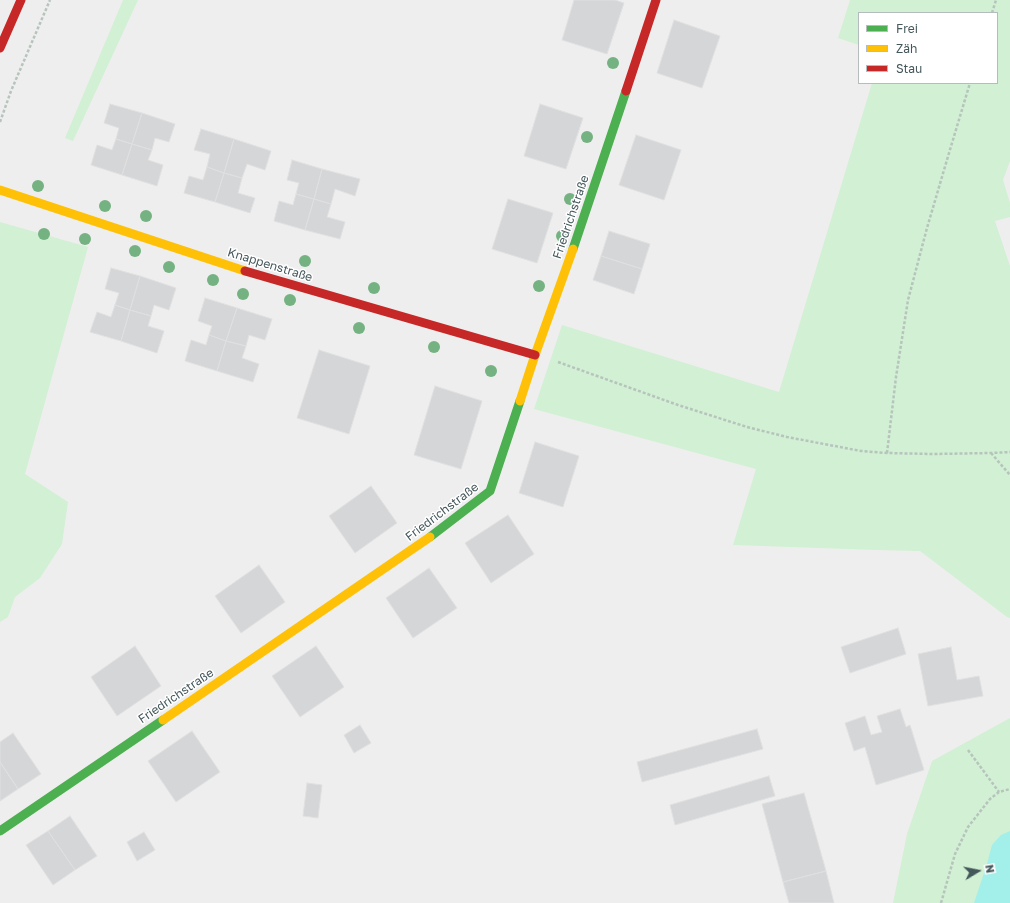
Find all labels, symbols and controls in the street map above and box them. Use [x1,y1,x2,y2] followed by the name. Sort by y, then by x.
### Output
[858,12,998,84] legend
[896,21,918,36] text: Frei
[896,41,917,56] text: Zäh
[896,61,922,76] text: Stau
[550,173,592,261] street label: Friedrichstraße
[226,245,314,285] street label: Knappenstraße
[403,480,481,544] street label: Friedrichstraße
[136,666,216,726] street label: Friedrichstraße
[958,851,998,891] north arrow
[983,864,997,874] text: N

